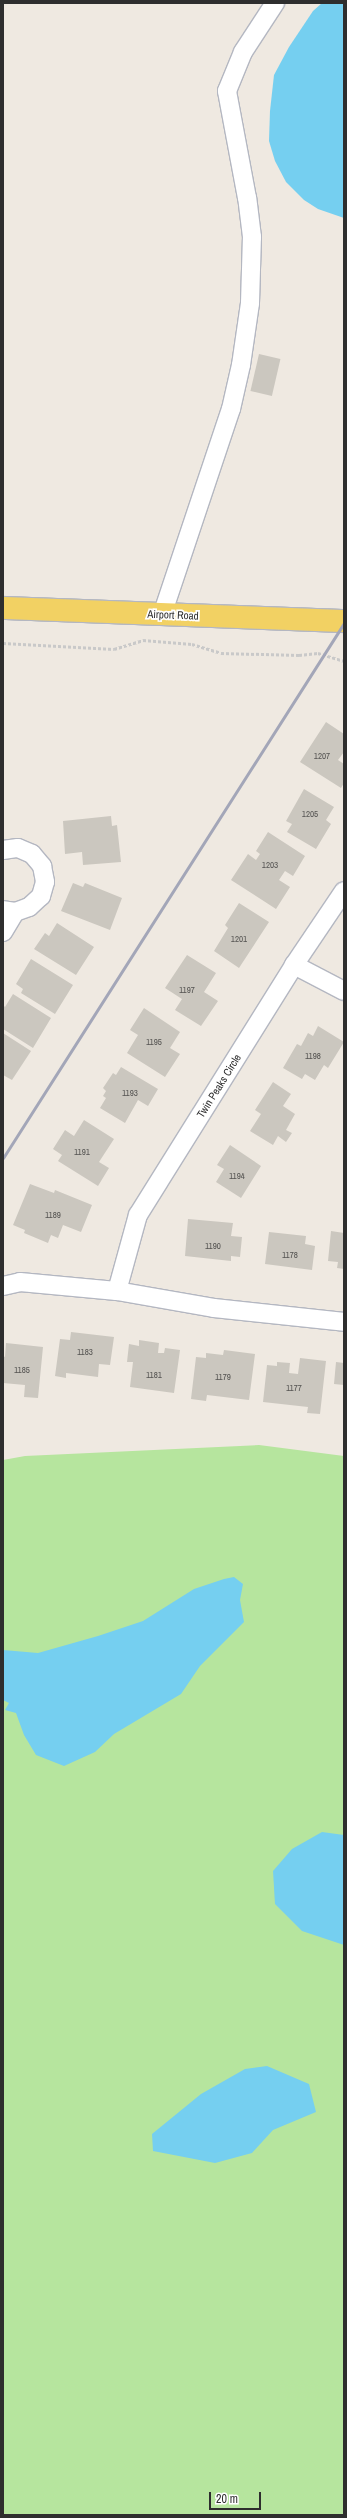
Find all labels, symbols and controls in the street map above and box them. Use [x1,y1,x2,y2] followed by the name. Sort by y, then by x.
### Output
[147,608,199,622] street label: Airport Road
[314,751,330,761] house number: 1207
[302,809,318,819] house number: 1205
[262,860,278,870] house number: 1203
[231,934,247,944] house number: 1201
[179,985,195,995] house number: 1197
[146,1037,162,1047] house number: 1195
[305,1051,321,1061] house number: 1198
[194,1052,244,1120] street label: Twin Peaks Circle
[122,1088,138,1098] house number: 1193
[74,1147,90,1157] house number: 1191
[229,1171,245,1181] house number: 1194
[45,1210,61,1220] house number: 1189
[205,1241,221,1251] house number: 1190
[282,1250,298,1260] house number: 1178
[77,1347,93,1357] house number: 1183
[14,1365,30,1375] house number: 1185
[146,1370,162,1380] house number: 1181
[215,1372,231,1382] house number: 1179
[286,1383,302,1393] house number: 1177
[211,2484,263,2510] scale bar
[216,2491,238,2507] text: 20 m

